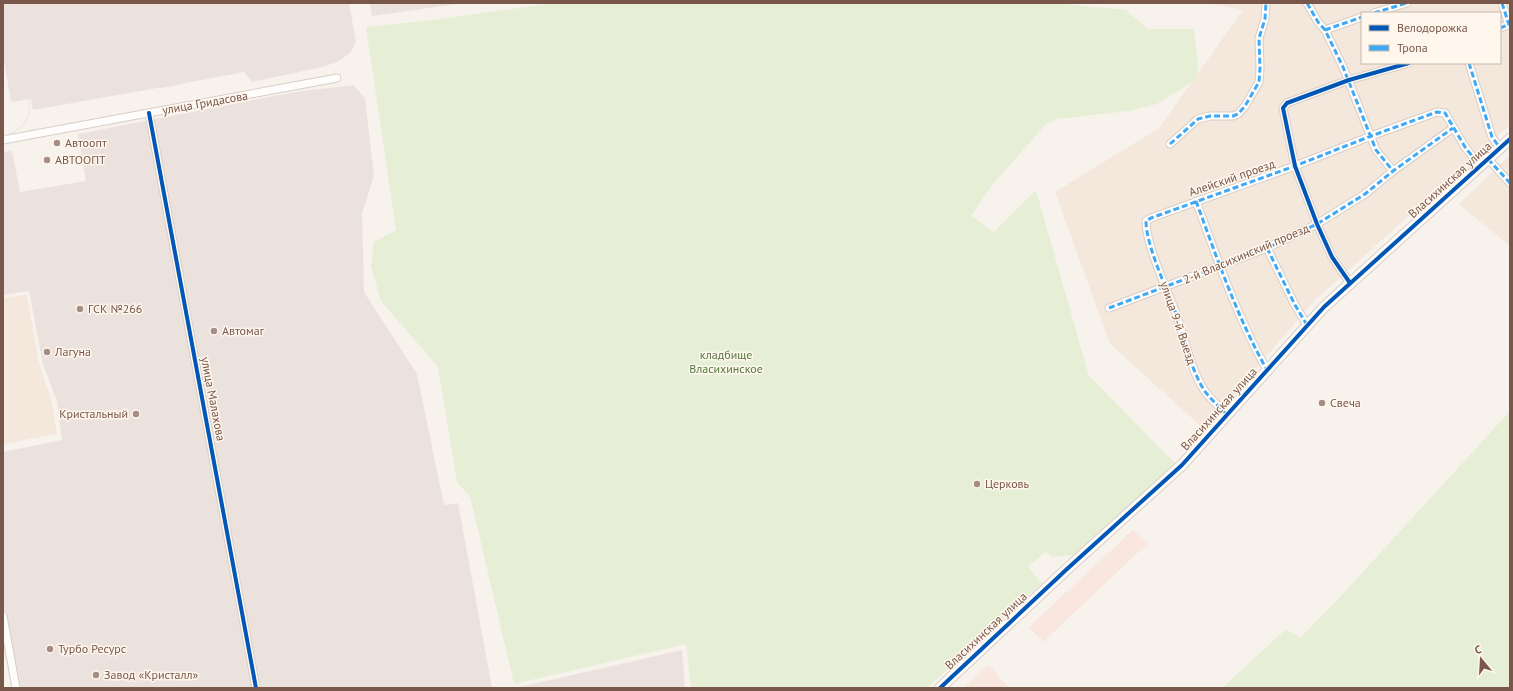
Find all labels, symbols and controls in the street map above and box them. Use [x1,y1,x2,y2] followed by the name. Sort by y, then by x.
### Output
[1361,12,1501,64] legend
[1397,20,1468,35] text: Велодорожка
[1397,40,1428,55] text: Тропа
[161,88,249,117] street label: улица Гридасова
[65,135,107,150] place label: Автоопт
[52,138,62,148] marker: Автоопт
[1405,138,1494,221] street label: Власихинская улица
[55,152,106,167] place label: АВТООПТ
[42,155,52,165] marker: АВТООПТ
[1187,156,1277,199] street label: Алейский проезд
[1181,220,1312,287] street label: 2-й Власихинский проезд
[1157,279,1200,367] street label: улица 9-й Выезд
[88,301,142,316] place label: ГСК №266
[75,304,85,314] marker: ГСК №266
[222,323,265,338] place label: Автомаг
[209,326,219,336] marker: Автомаг
[54,344,91,359] place label: Лагуна
[42,347,52,357] marker: Лагуна
[689,347,763,376] park label: кладбище Власихинское
[198,356,229,442] street label: улица Малахова
[1177,364,1260,453] street label: Власихинская улица
[1330,395,1361,410] place label: Свеча
[1317,398,1327,408] marker: Свеча
[59,406,128,421] place label: Кристальный
[131,409,141,419] marker: Кристальный
[985,476,1030,491] place label: Церковь
[972,479,982,489] marker: Церковь
[942,589,1030,673] street label: Власихинская улица
[1461,639,1501,679] north arrow
[58,641,127,656] place label: Турбо Ресурс
[1473,642,1483,657] text: С
[45,644,55,654] marker: Турбо Ресурс
[104,667,199,682] place label: Завод «Кристалл»
[91,670,101,680] marker: Завод «Кристалл»

